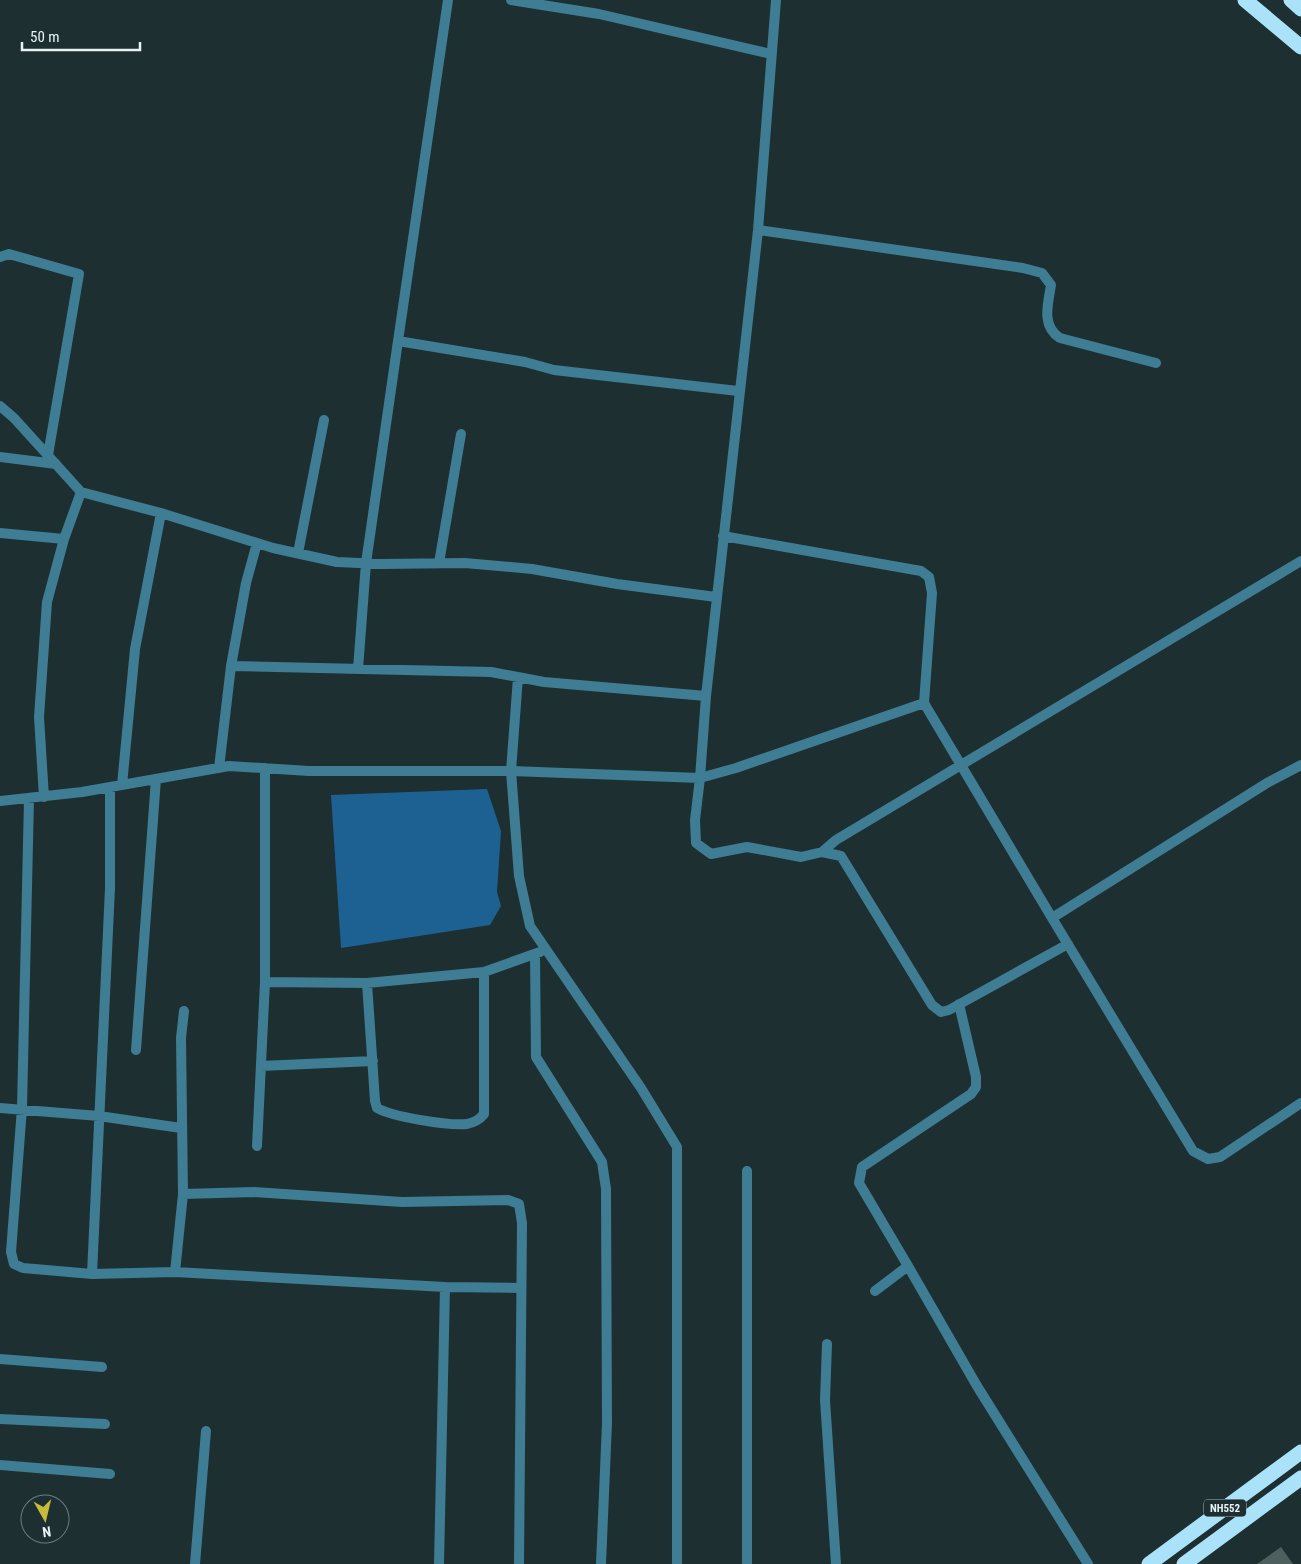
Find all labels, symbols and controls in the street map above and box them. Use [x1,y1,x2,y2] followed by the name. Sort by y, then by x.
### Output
[22,20,140,52] scale bar
[30,28,60,46] text: 50 m
[20,1494,70,1544] north arrow
[1204,1500,1246,1516] road number: NH552
[41,1523,52,1540] text: N

